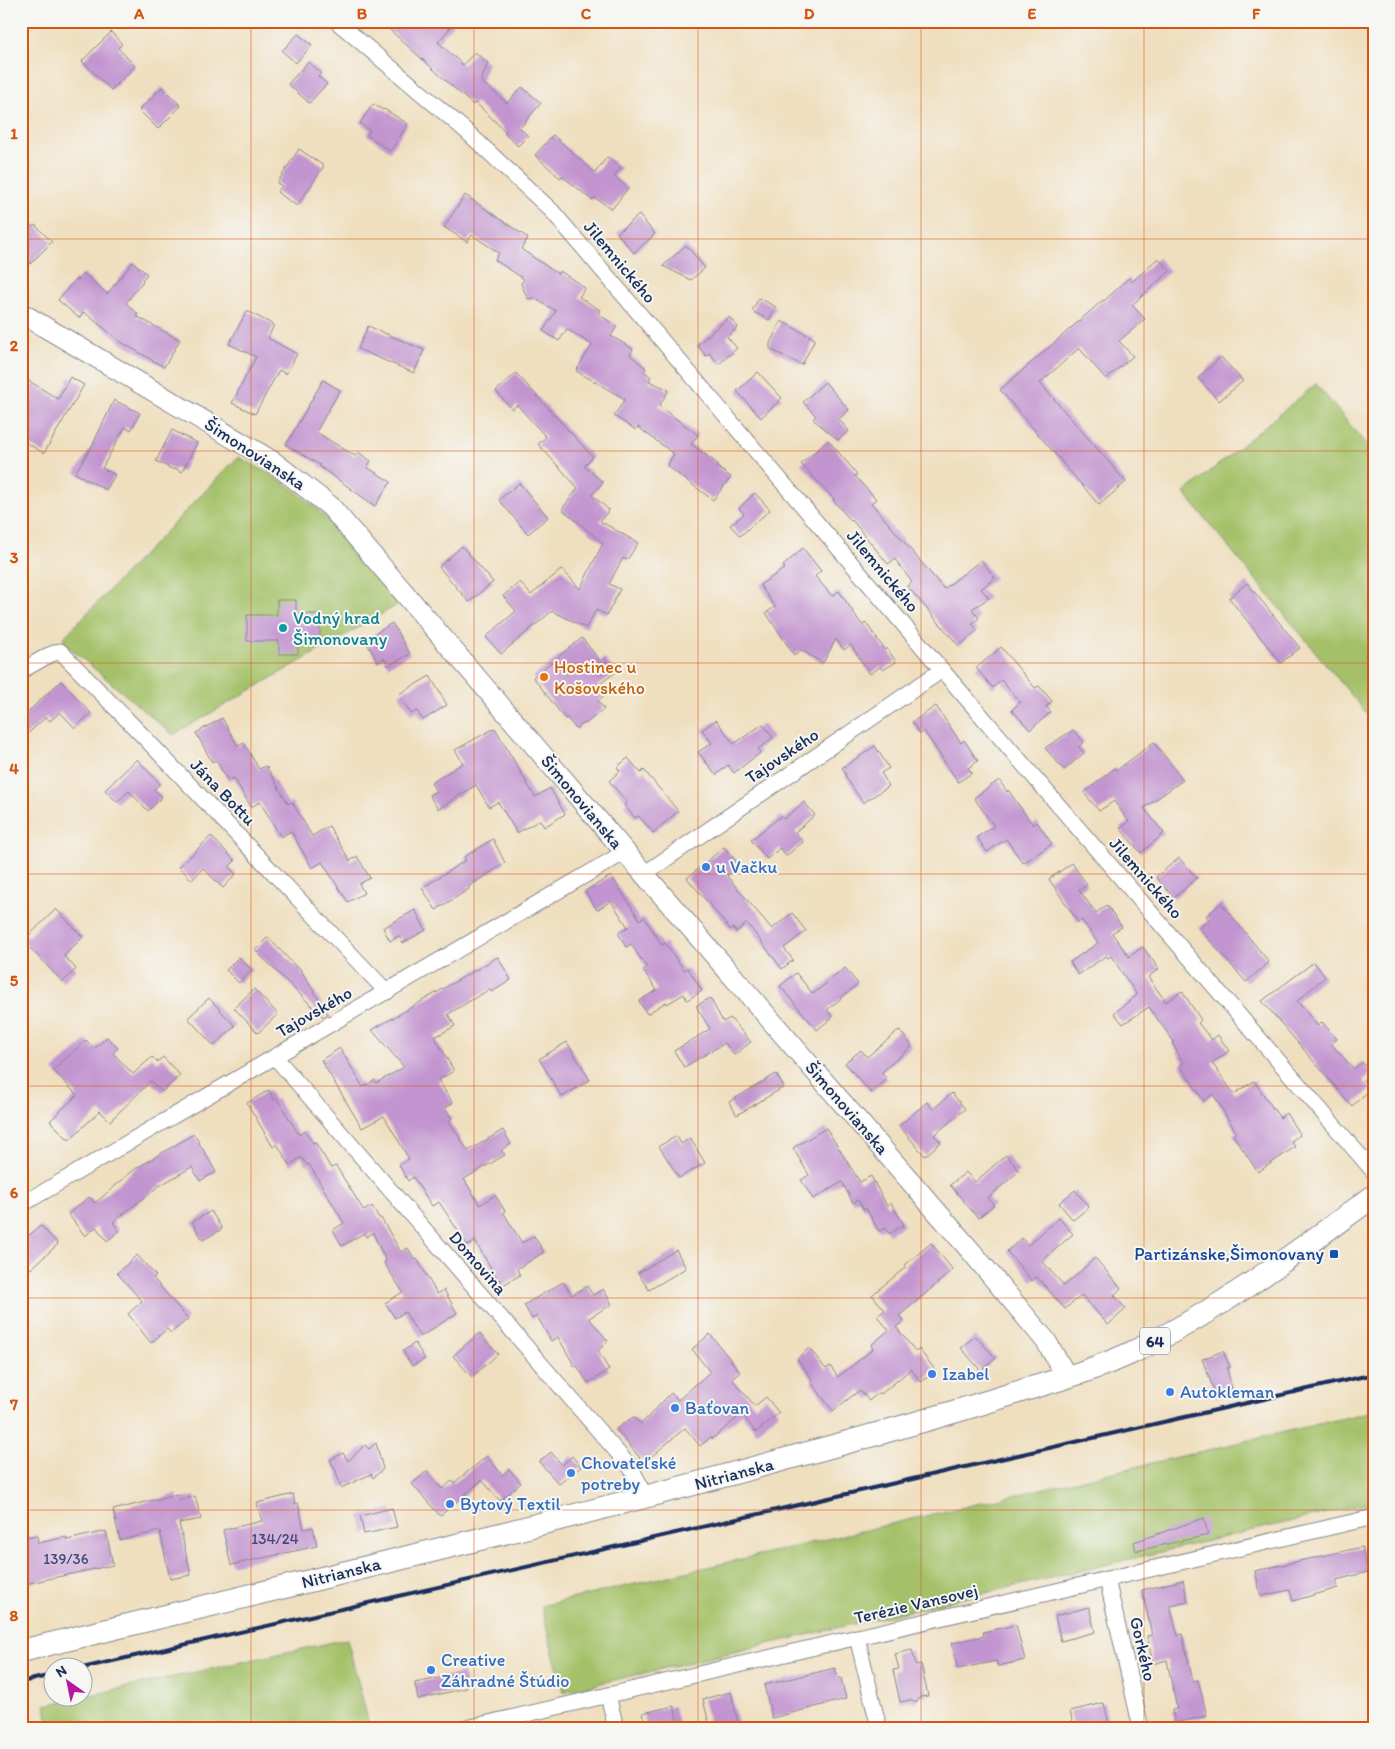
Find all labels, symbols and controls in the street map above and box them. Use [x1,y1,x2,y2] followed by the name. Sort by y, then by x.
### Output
[133,4,145,23] text: A
[357,4,368,23] text: B
[581,4,592,23] text: C
[804,4,815,23] text: D
[1028,4,1037,23] text: E
[1252,4,1261,23] text: F
[10,124,18,143] text: 1
[579,216,661,308] street label: Jilemnického
[10,336,19,355] text: 2
[200,413,310,495] street label: Šimonovianska
[842,525,924,617] street label: Jilemnického
[10,548,19,567] text: 3
[293,607,388,650] place label: Vodný hrad Šimonovany
[277,622,289,634] marker: Vodný hrad Šimonovany
[554,656,645,699] place label: Hostinec u Košovského
[538,671,550,683] marker: Hostinec u Košovského
[741,723,823,789] street label: Tajovského
[536,750,628,854] street label: Šimonovianska
[186,754,260,830] street label: Jána Bottu
[9,759,19,778] text: 4
[1104,833,1188,923] street label: Jilemnického
[716,856,777,878] place label: u Vačku
[700,861,712,873] marker: u Vačku
[10,971,19,990] text: 5
[272,981,356,1043] street label: Tajovského
[801,1057,894,1160] street label: Šimonovianska
[10,1183,19,1202] text: 6
[444,1226,512,1300] street label: Domovina
[1134,1243,1325,1265] place label: Partizánske,Šimonovany
[1328,1248,1340,1260] marker: Partizánske,Šimonovany
[1140,1328,1170,1354] road number: 64
[942,1363,989,1385] place label: Izabel
[926,1368,938,1380] marker: Izabel
[1180,1381,1275,1403] place label: Autokleman
[1164,1386,1176,1398] marker: Autokleman
[9,1395,18,1414] text: 7
[685,1397,750,1419] place label: Baťovan
[669,1402,681,1414] marker: Baťovan
[581,1452,676,1495] place label: Chovateľské potreby
[692,1453,777,1495] street label: Nitrianska
[565,1467,577,1479] marker: Chovateľské potreby
[460,1493,561,1515] place label: Bytový Textil
[444,1498,456,1510] marker: Bytový Textil
[251,1530,299,1548] house number: 134/24
[43,1550,89,1568] house number: 139/36
[299,1552,384,1593] street label: Nitrianska
[852,1579,980,1629] street label: Terézie Vansovej
[10,1606,19,1625] text: 8
[1125,1615,1161,1683] street label: Gorkého
[441,1649,569,1692] place label: Creative Záhradné Štúdio
[42,1656,92,1706] north arrow
[53,1662,70,1681] text: N
[425,1664,437,1676] marker: Creative Záhradné Štúdio

